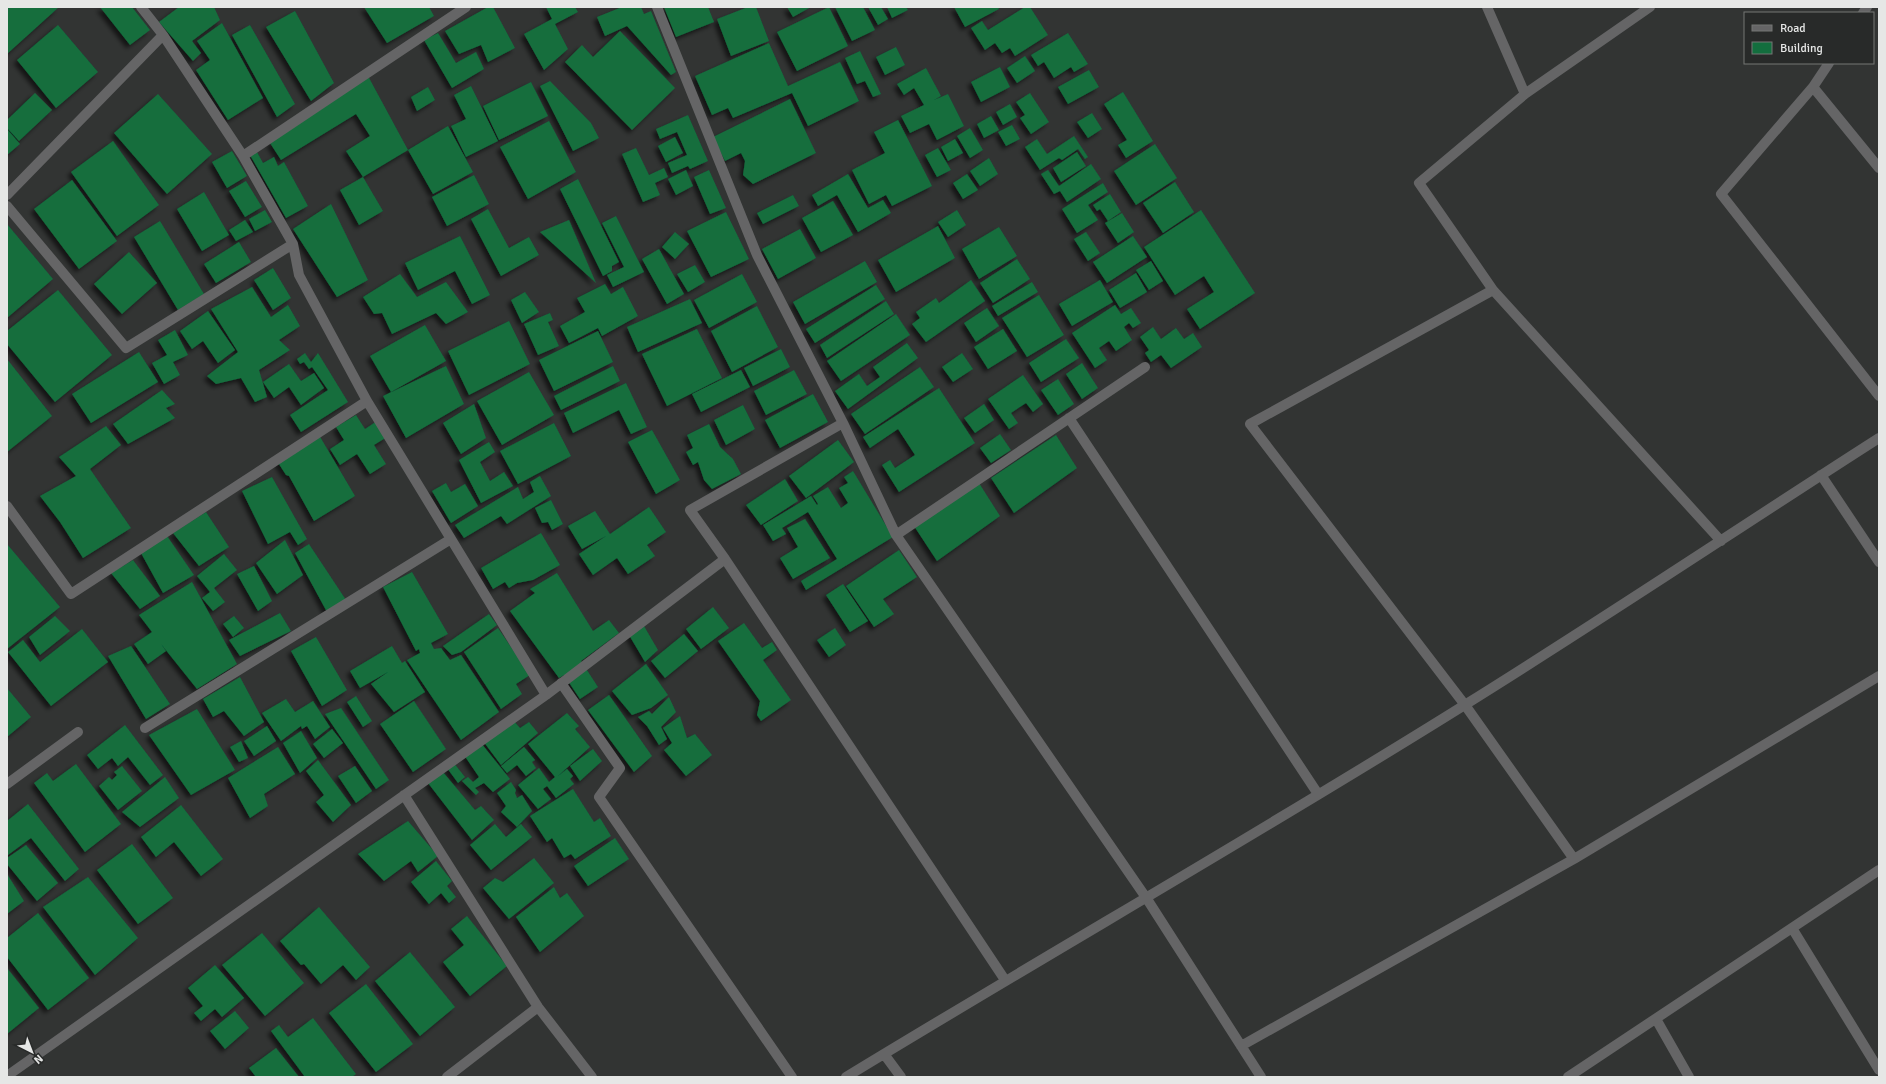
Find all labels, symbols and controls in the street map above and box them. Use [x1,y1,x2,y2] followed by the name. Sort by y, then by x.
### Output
[1744,12,1874,64] legend
[1780,21,1806,36] text: Road
[1780,41,1823,56] text: Building
[12,1032,52,1072] north arrow
[31,1052,46,1066] text: N

